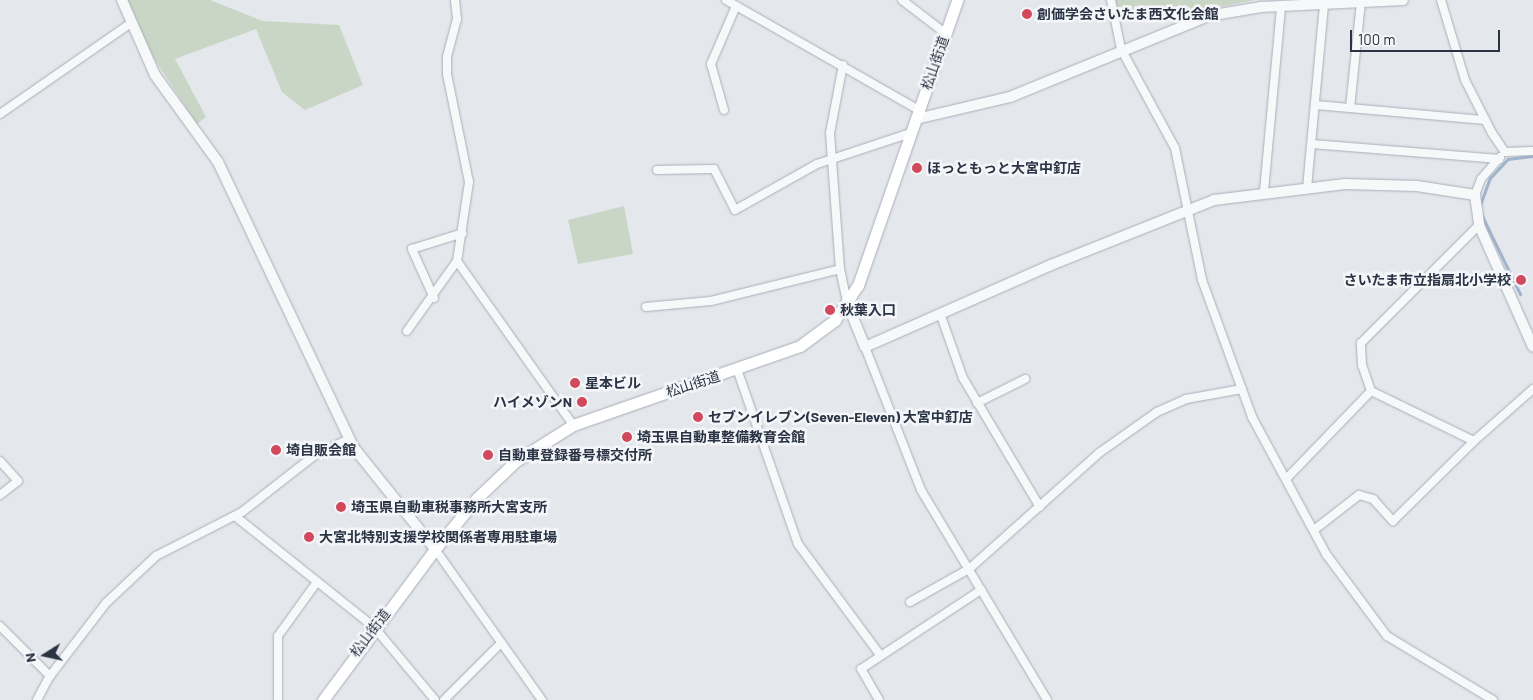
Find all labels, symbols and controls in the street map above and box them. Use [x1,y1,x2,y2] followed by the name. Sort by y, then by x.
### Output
[1037,6,1219,22] place label: 創価学会さいたま西文化会館
[1021,8,1033,20] marker: 創価学会さいたま西文化会館
[1353,20,1503,52] scale bar
[1358,30,1396,48] text: 100 m
[918,34,952,92] street label: 松山街道
[927,160,1081,176] place label: ほっともっと大宮中釘店
[911,162,923,174] marker: ほっともっと大宮中釘店
[1343,272,1511,288] place label: さいたま市立指扇北小学校
[1515,274,1527,286] marker: さいたま市立指扇北小学校
[840,302,896,318] place label: 秋葉入口
[824,304,836,316] marker: 秋葉入口
[664,367,722,401] street label: 松山街道
[585,375,641,391] place label: 星本ビル
[569,377,581,389] marker: 星本ビル
[493,394,572,410] place label: ハイメゾンN
[576,396,588,408] marker: ハイメゾンN
[708,409,973,425] place label: セブンイレブン(Seven-Eleven) 大宮中釘店
[692,411,704,423] marker: セブンイレブン(Seven-Eleven) 大宮中釘店
[637,429,805,445] place label: 埼玉県自動車整備教育会館
[621,431,633,443] marker: 埼玉県自動車整備教育会館
[286,442,356,458] place label: 埼自販会館
[270,444,282,456] marker: 埼自販会館
[498,447,652,463] place label: 自動車登録番号標交付所
[482,449,494,461] marker: 自動車登録番号標交付所
[351,499,547,515] place label: 埼玉県自動車税事務所大宮支所
[335,501,347,513] marker: 埼玉県自動車税事務所大宮支所
[319,529,557,545] place label: 大宮北特別支援学校関係者専用駐車場
[303,531,315,543] marker: 大宮北特別支援学校関係者専用駐車場
[346,606,394,660] street label: 松山街道
[20,630,70,680] north arrow
[21,652,39,664] text: N

